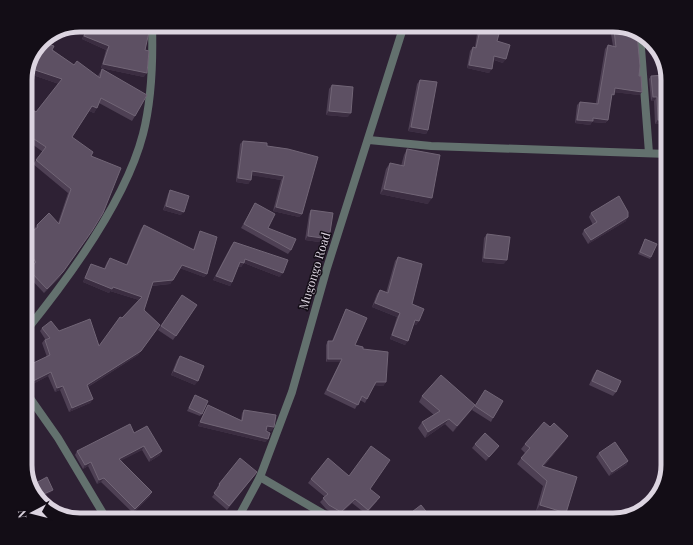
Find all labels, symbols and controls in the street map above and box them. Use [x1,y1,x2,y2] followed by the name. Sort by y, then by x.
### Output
[295,230,333,311] street label: Mugongo Road
[12,493,52,533] north arrow
[14,509,30,519] text: N

